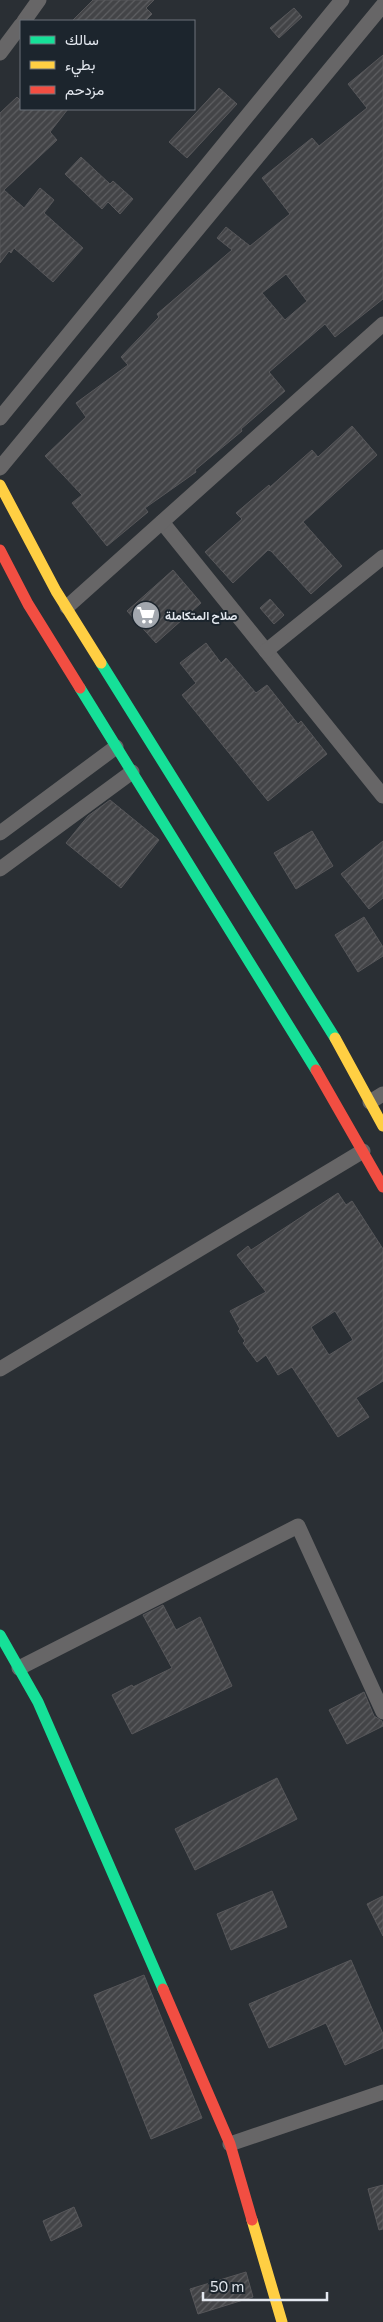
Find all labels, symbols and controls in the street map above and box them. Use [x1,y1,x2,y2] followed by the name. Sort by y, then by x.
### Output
[20,20,195,110] legend
[65,30,99,48] text: سالك
[65,55,95,78] text: بطيء
[65,80,104,100] text: مزدحم
[131,600,161,630] supermarket icon: صلاح المتكاملة
[165,608,237,624] place label: صلاح المتكاملة
[203,2270,327,2302] scale bar
[210,2277,244,2295] text: 50 m

